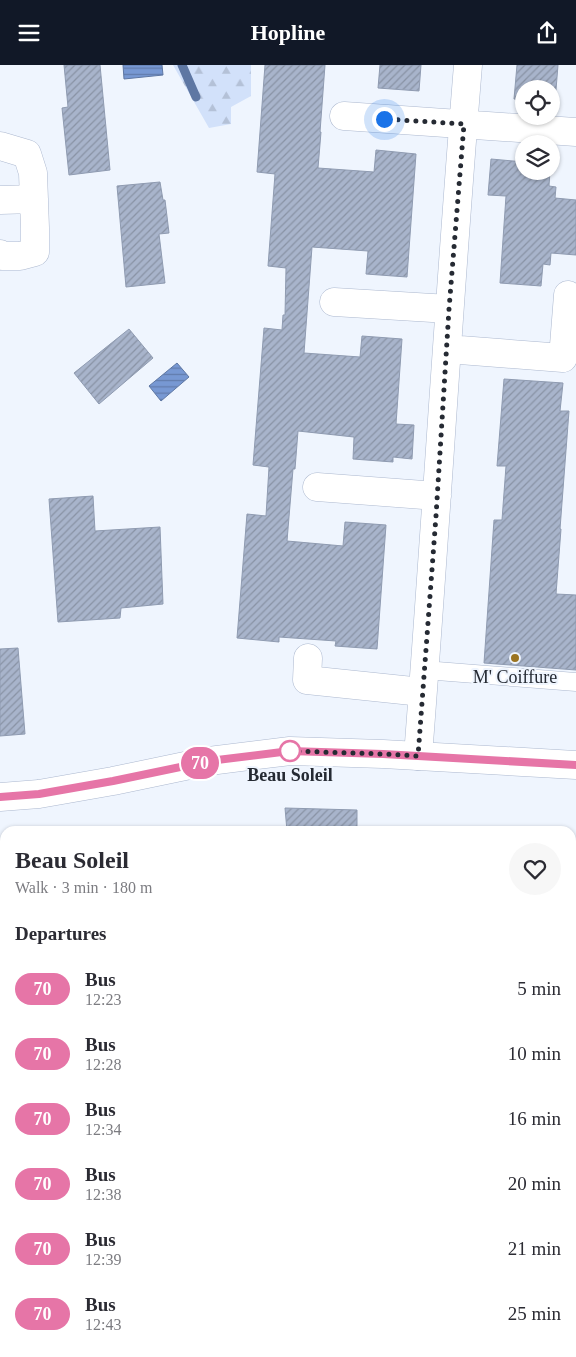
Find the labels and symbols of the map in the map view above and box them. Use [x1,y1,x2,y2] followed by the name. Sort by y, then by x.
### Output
[372,107,397,132] your location
[509,652,521,664] marker: M' Coiffure
[473,667,557,687] place label: M' Coiffure
[279,740,301,762] marker: Beau Soleil
[178,747,222,779] line badge: 70
[247,765,333,785] place label: Beau Soleil

